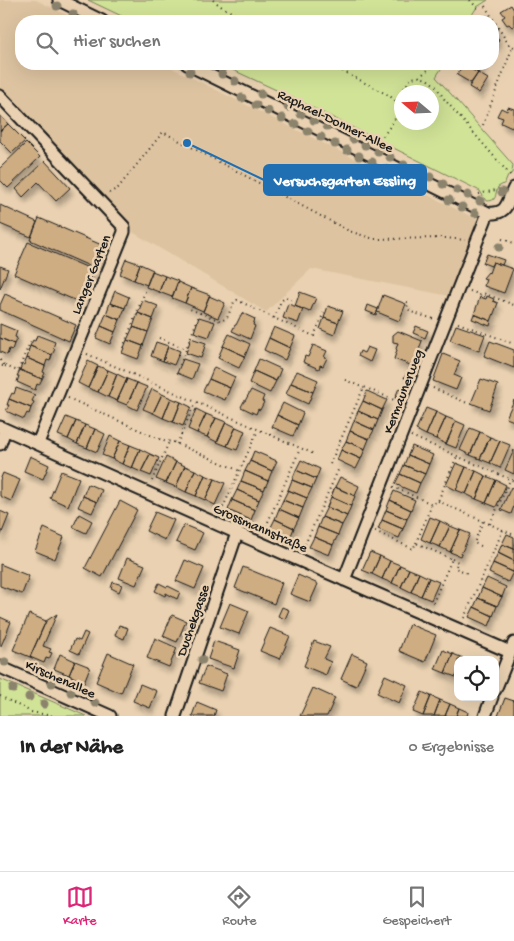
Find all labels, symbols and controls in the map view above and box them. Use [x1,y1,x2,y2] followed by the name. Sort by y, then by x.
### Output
[15,15,499,70] search box
[33,29,61,57] icon: search
[73,31,160,54] text: Hier suchen
[394,85,439,130] north arrow
[274,87,396,158] street label: Raphael-Donner-Allee
[264,165,426,195] callout: Versuchsgarten Essling
[273,173,416,191] text: Versuchsgarten Essling
[69,232,116,317] street label: Langer Garten
[380,347,428,437] street label: Kermaunerweg
[210,501,311,558] street label: Grossmannstraße
[174,582,215,660] street label: Duchekgasse
[454,656,499,701] map controls
[454,656,499,701] button: locate
[22,657,99,704] street label: Kirschenallee
[20,736,123,761] text: In der Nähe
[409,739,494,758] text: 0 Ergebnisse
[63,883,96,930] tab: Karte
[222,883,256,930] tab: Route
[382,883,451,930] tab: Gespeichert

